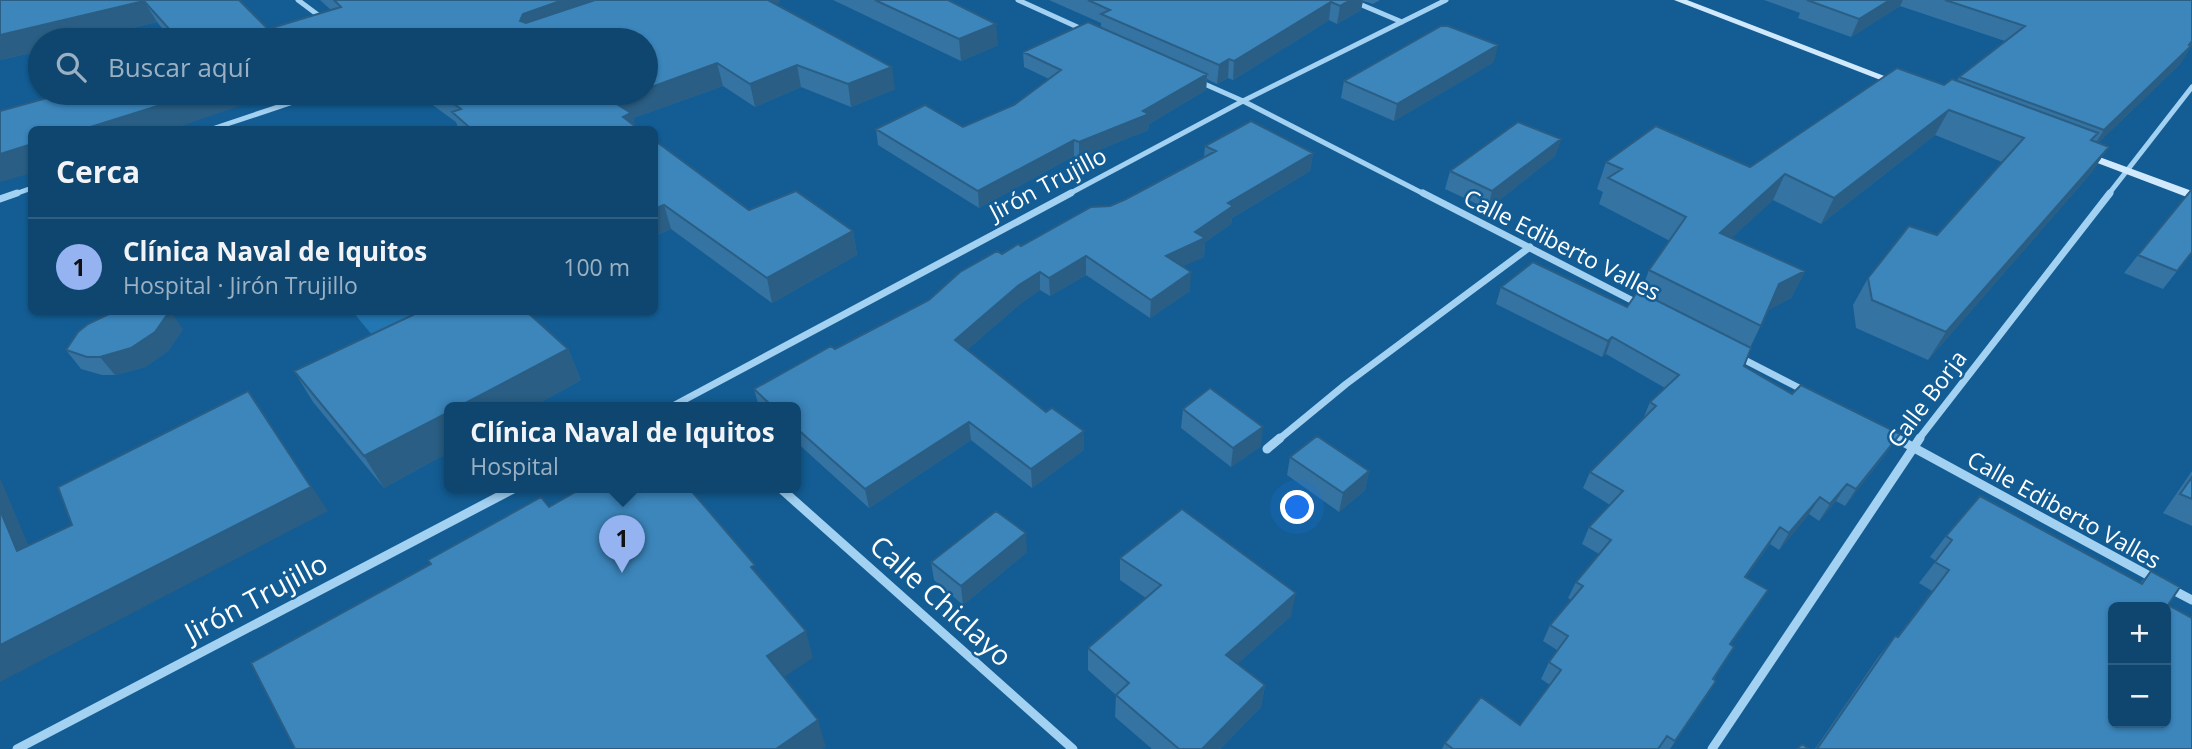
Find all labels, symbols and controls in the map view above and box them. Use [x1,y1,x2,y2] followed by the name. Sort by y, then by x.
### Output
[28,28,658,105] search box
[52,48,90,86] icon: search
[108,49,250,85] text: Buscar aquí
[982,139,1112,228] street label: Jirón Trujillo
[56,151,140,192] text: Cerca
[1459,181,1666,308] street label: Calle Ediberto Valles
[123,233,427,269] text: Clínica Naval de Iquitos
[72,251,86,283] text: 1
[563,251,630,283] text: 100 m
[123,269,358,301] text: Hospital · Jirón Trujillo
[1879,343,1973,454] street label: Calle Borja
[444,402,801,493] popup
[470,414,775,450] text: Clínica Naval de Iquitos
[1962,443,2167,576] street label: Calle Ediberto Valles
[470,450,559,482] text: Hospital
[1280,490,1314,524] your location
[599,515,645,573] pin: 1
[862,526,1021,674] street label: Calle Chiclayo
[175,544,334,652] street label: Jirón Trujillo
[2108,602,2171,728] map controls
[2108,602,2171,665] button: +
[2108,665,2171,728] button: −

